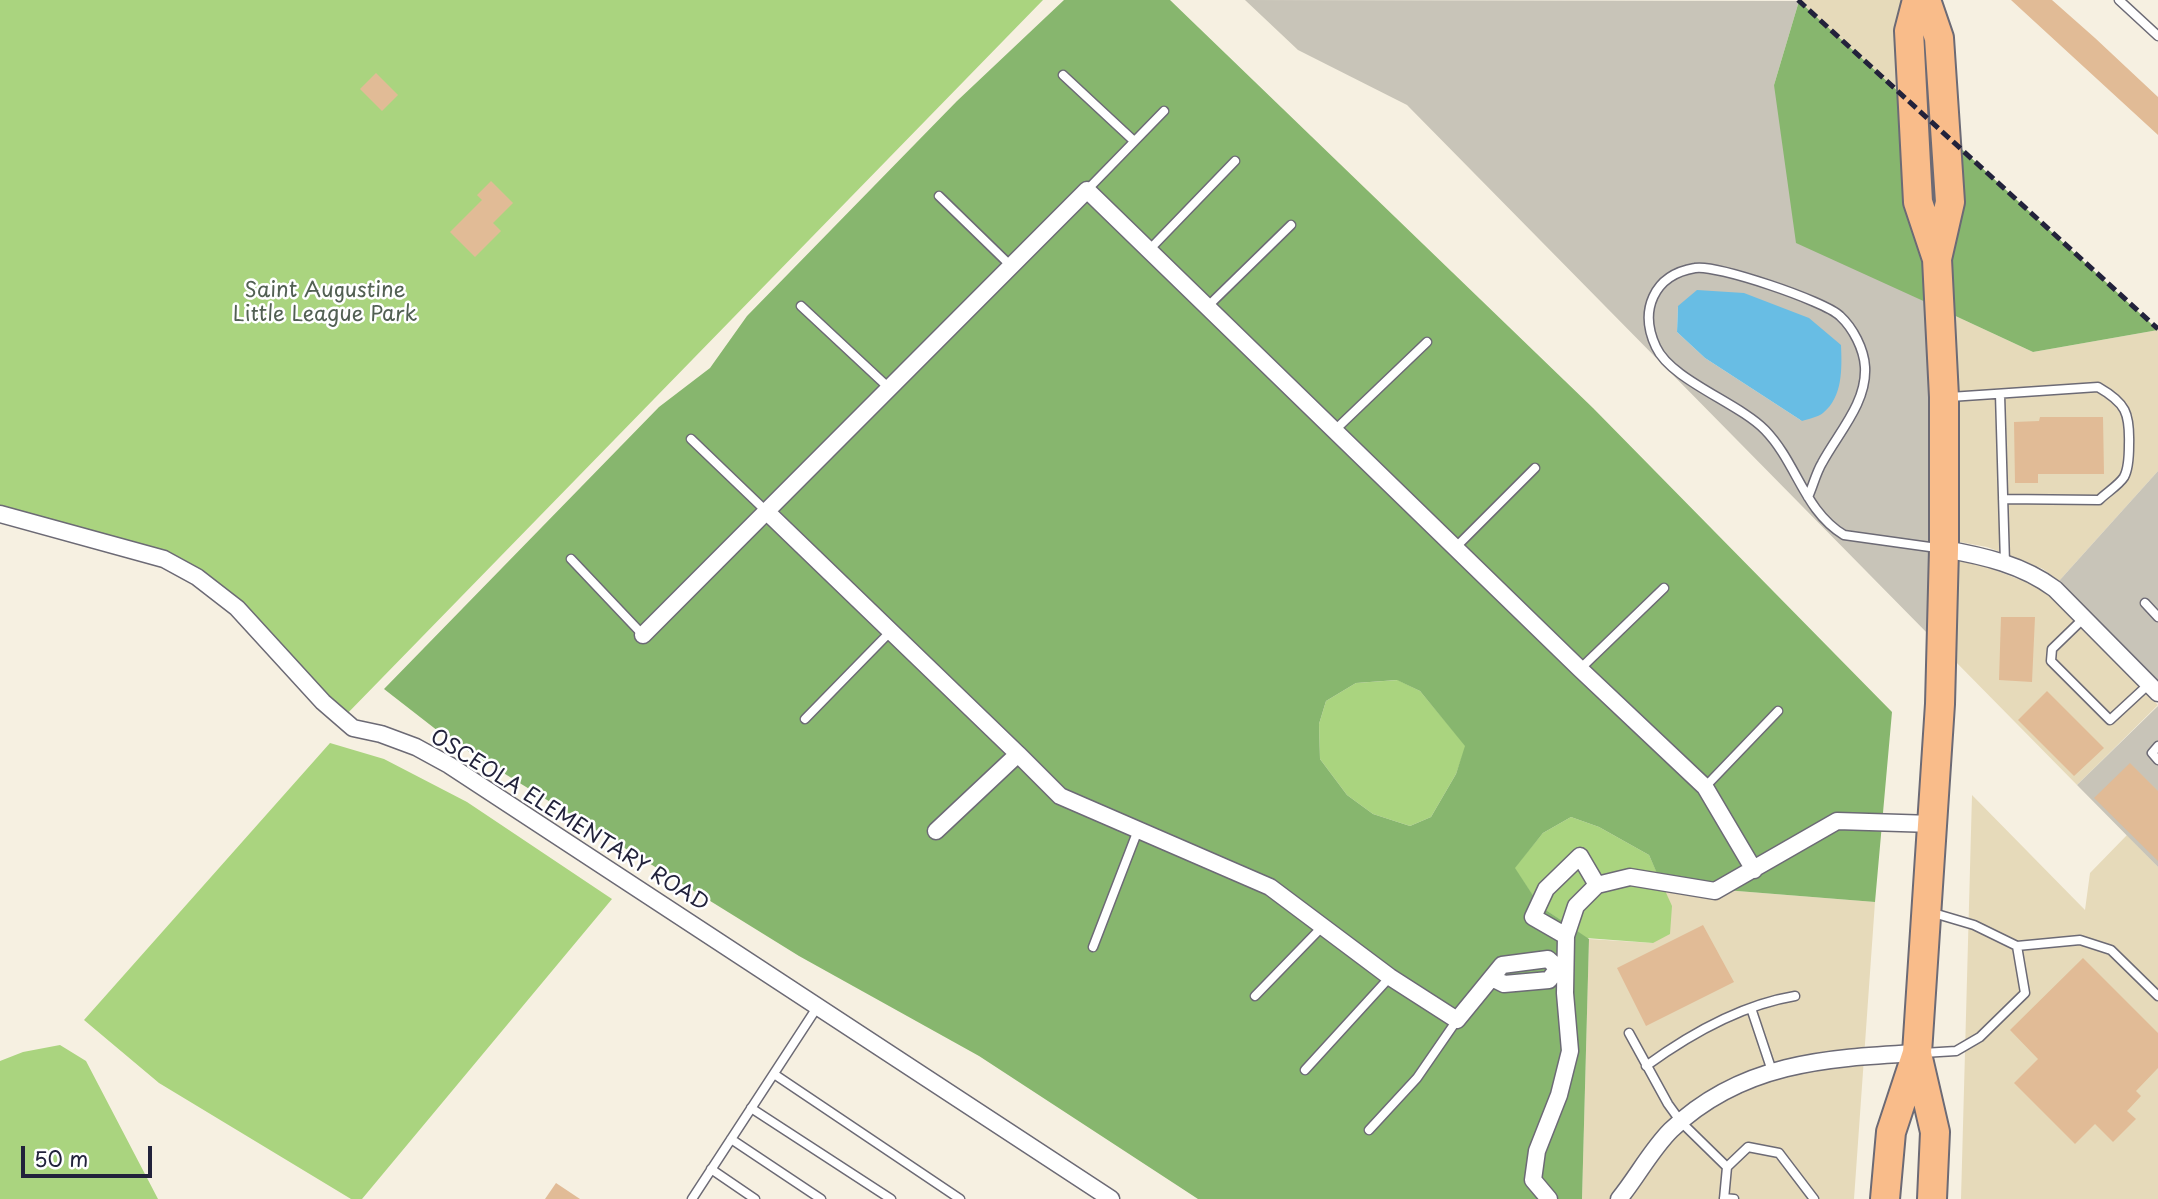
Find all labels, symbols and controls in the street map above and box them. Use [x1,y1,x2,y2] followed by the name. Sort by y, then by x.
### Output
[233,278,417,328] park label: Saint Augustine Little League Park
[425,725,713,917] street label: OSCEOLA ELEMENTARY ROAD
[24,1132,156,1176] scale bar
[34,1142,88,1174] text: 50 m

